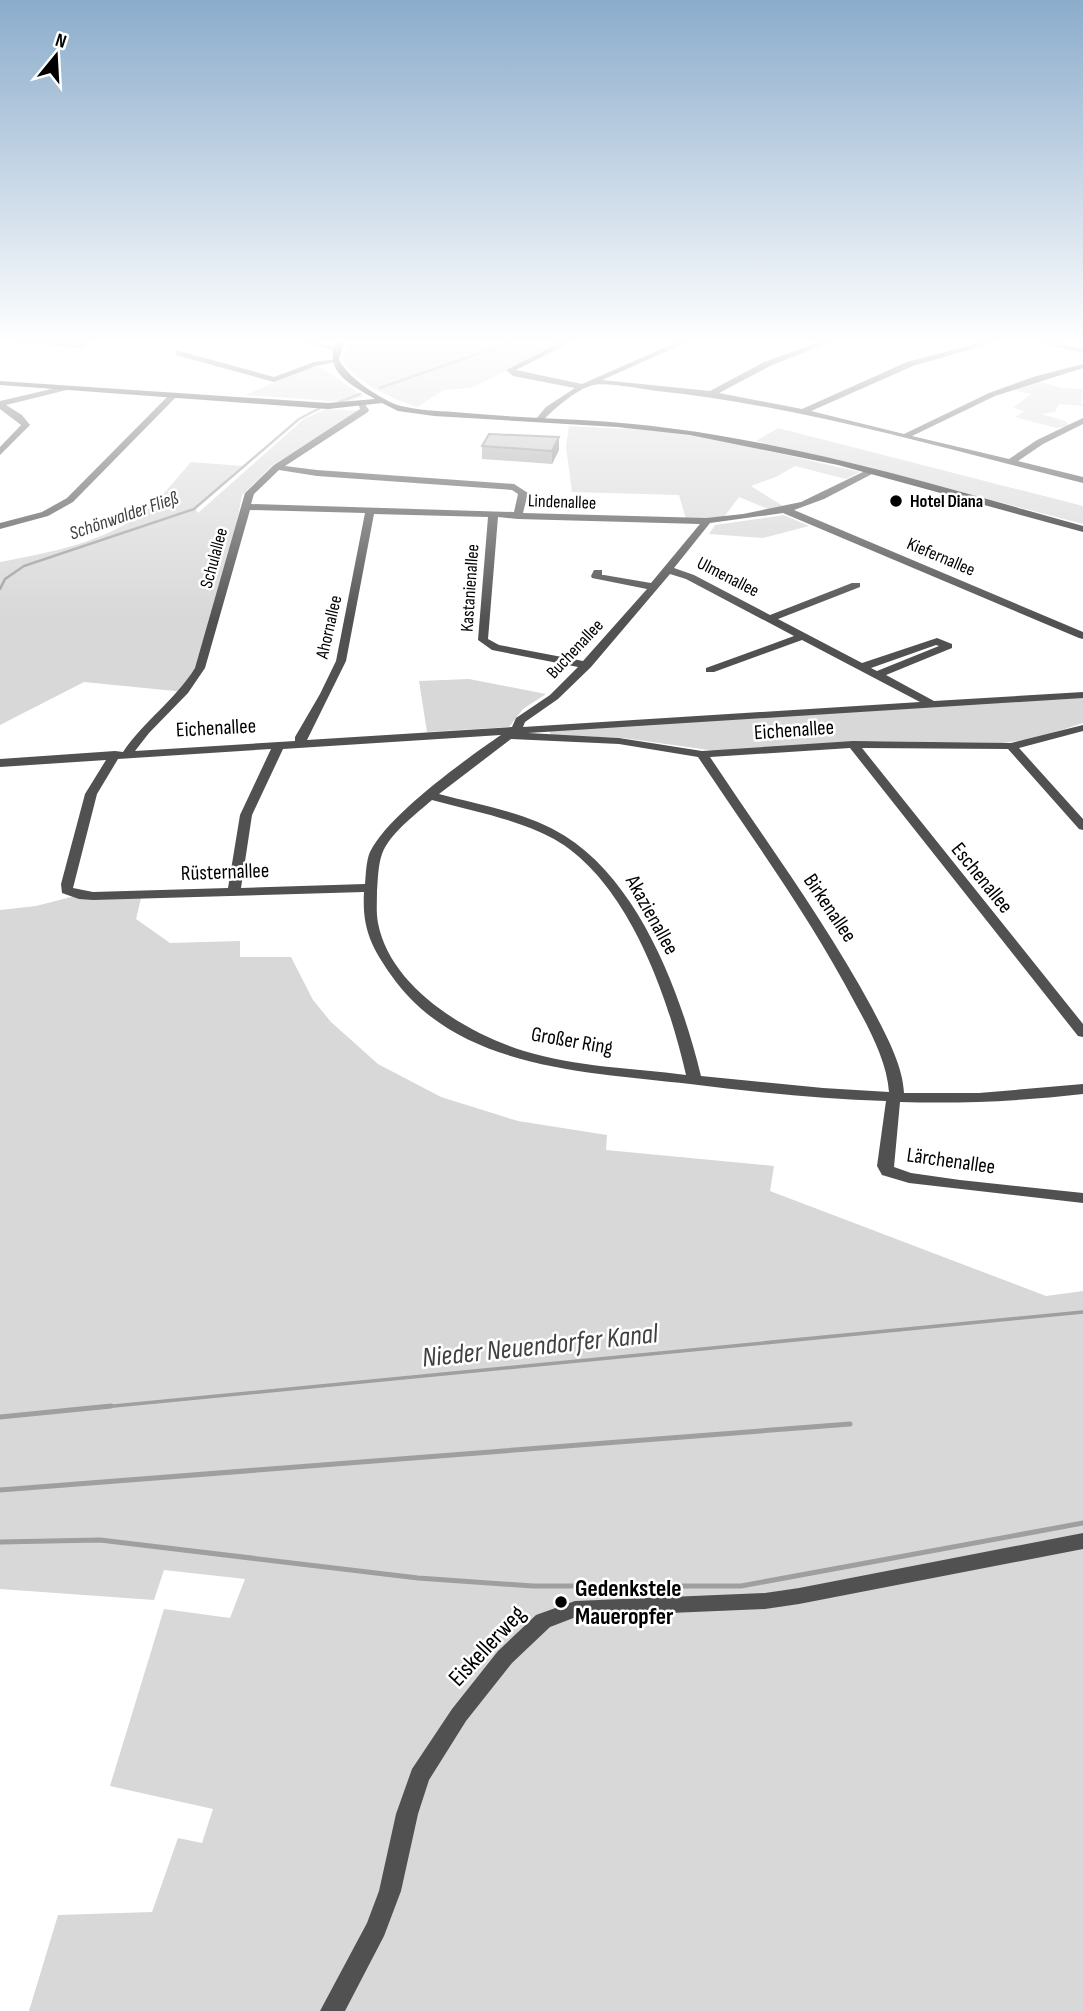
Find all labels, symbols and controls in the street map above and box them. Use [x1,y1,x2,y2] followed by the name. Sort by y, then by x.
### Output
[21,21,91,91] north arrow
[52,29,69,54] text: N
[66,487,182,545] water label: Schönwalder Fließ
[528,490,596,514] street label: Lindenallee
[910,491,983,512] place label: Hotel Diana
[888,493,904,509] marker: Hotel Diana
[196,526,232,590] street label: Schulallee
[904,533,978,581] street label: Kiefernallee
[456,543,484,633] street label: Kastanienallee
[693,552,763,602] street label: Ulmenallee
[311,593,346,662] street label: Ahornallee
[542,615,608,683] street label: Buchenallee
[175,713,257,743] street label: Eichenallee
[753,715,835,745] street label: Eichenallee
[946,838,1018,918] street label: Eschenallee
[180,858,270,886] street label: Rüsternallee
[798,869,862,947] street label: Birkenallee
[619,870,684,959] street label: Akazienallee
[529,1022,615,1060] street label: Großer Ring
[905,1142,997,1180] street label: Lärchenallee
[420,1317,660,1375] water label: Nieder Neuendorfer Kanal
[575,1574,681,1631] place label: Gedenkstele Maueropfer
[553,1594,569,1610] marker: Gedenkstele Maueropfer
[442,1600,532,1692] street label: Eiskellerweg

